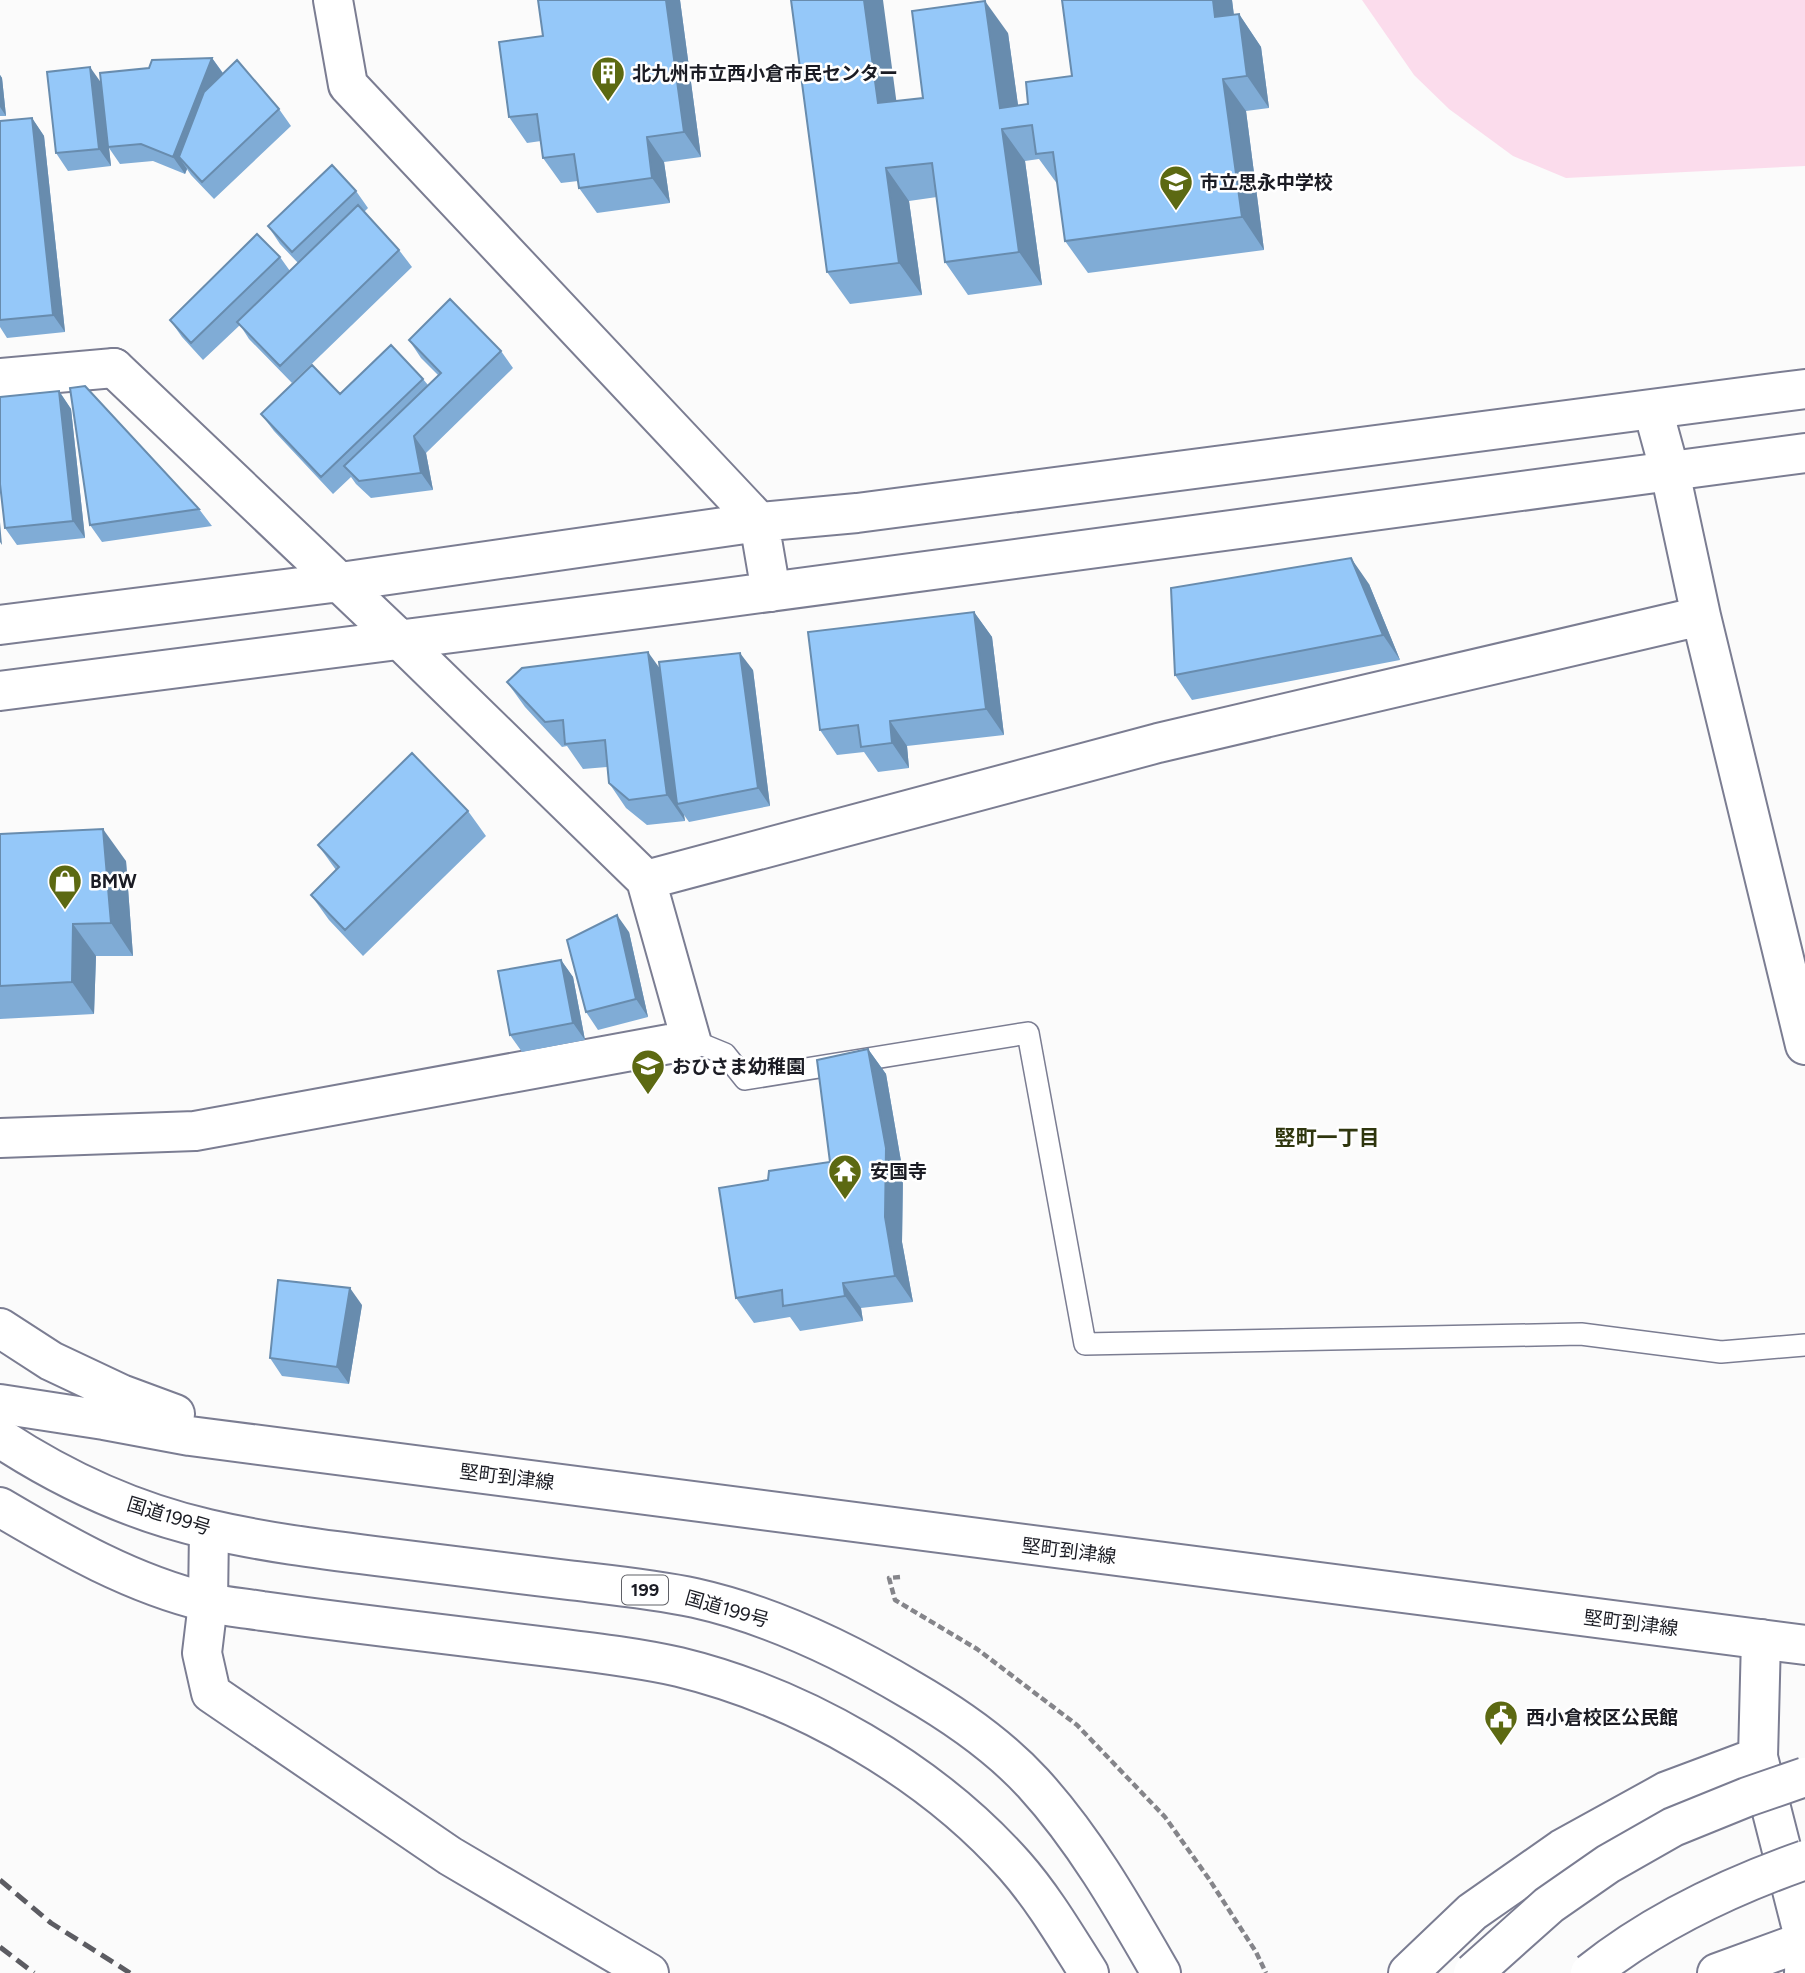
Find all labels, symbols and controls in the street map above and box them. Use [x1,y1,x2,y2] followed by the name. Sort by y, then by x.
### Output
[589,54,627,103] building icon: 北九州市立西小倉市民センター
[632,62,898,85] place label: 北九州市立西小倉市民センター
[1157,163,1195,212] school or university icon: 市立思永中学校
[1200,171,1333,194] place label: 市立思永中学校
[46,862,84,911] shop icon: BMW
[90,870,137,893] place label: BMW
[629,1047,667,1096] school or university icon: おひさま幼稚園
[672,1055,805,1078] place label: おひさま幼稚園
[1275,1125,1380,1150] district label: 竪町一丁目
[826,1152,864,1201] temple icon: 安国寺
[870,1160,927,1183] place label: 安国寺
[458,1460,556,1494] street label: 堅町到津線
[124,1492,214,1540] street label: 国道199号
[1020,1534,1118,1568] street label: 堅町到津線
[622,1576,668,1604] road number: 199
[682,1586,772,1632] street label: 国道199号
[1582,1606,1680,1640] street label: 堅町到津線
[1482,1698,1520,1747] public building icon: 西小倉校区公民館
[1526,1706,1678,1729] place label: 西小倉校区公民館

